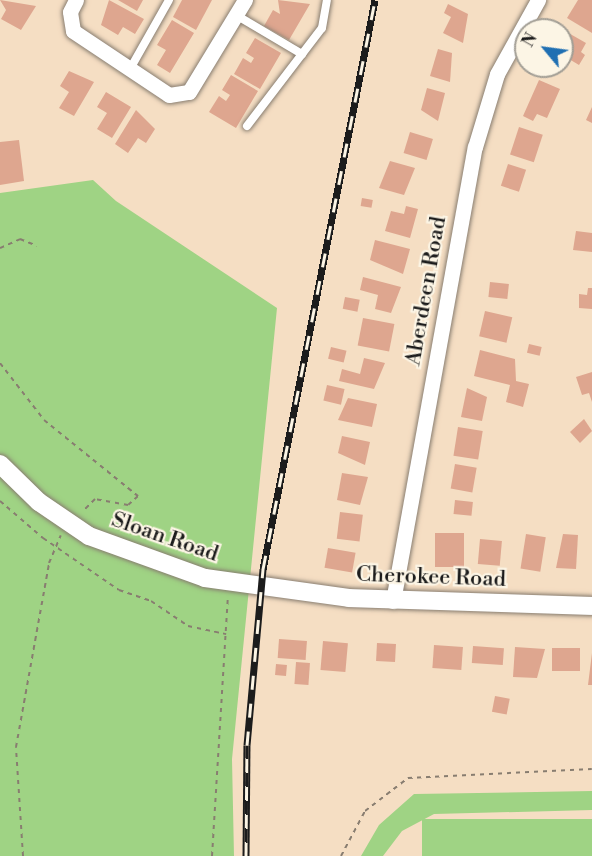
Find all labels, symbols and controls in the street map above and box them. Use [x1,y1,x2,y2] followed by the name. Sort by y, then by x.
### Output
[514,18,574,78] north arrow
[518,30,542,51] text: N
[400,214,452,368] street label: Aberdeen Road
[108,506,222,568] street label: Sloan Road
[356,561,506,593] street label: Cherokee Road

